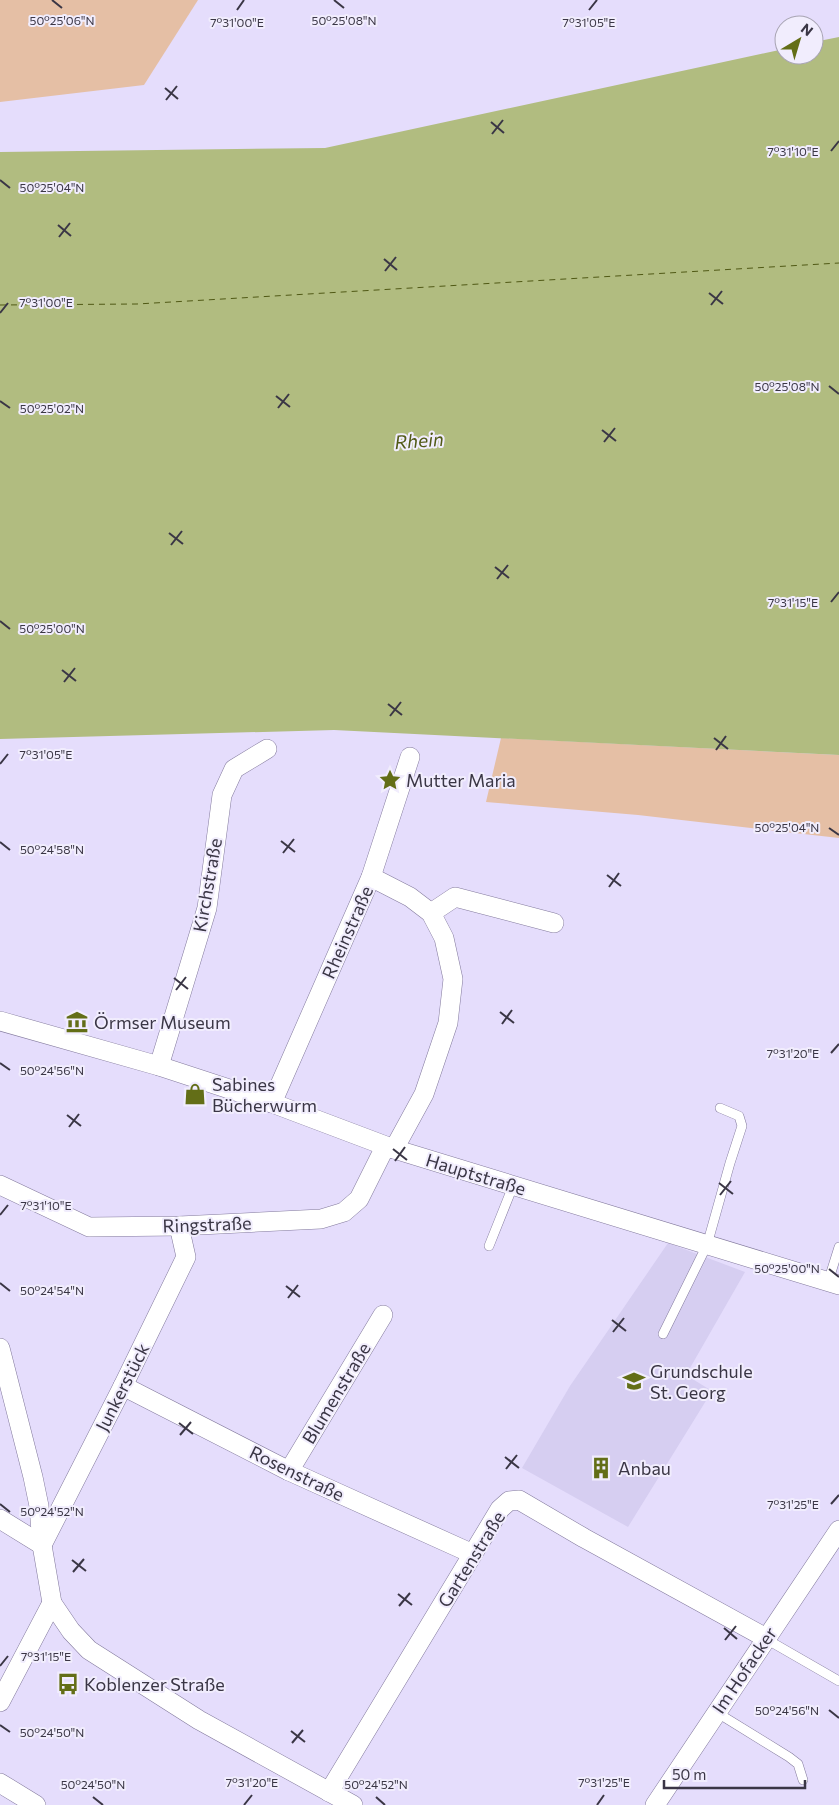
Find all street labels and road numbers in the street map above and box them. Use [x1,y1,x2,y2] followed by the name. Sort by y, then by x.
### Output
[188,836,226,934] street label: Kirchstraße
[317,882,377,982] street label: Rheinstraße
[423,1148,529,1200] street label: Hauptstraße
[162,1211,252,1237] street label: Ringstraße
[297,1338,375,1448] street label: Blumenstraße
[91,1339,154,1435] street label: Junkerstück
[246,1441,348,1505] street label: Rosenstraße
[433,1507,509,1611] street label: Gartenstraße
[707,1623,781,1717] street label: Im Hofacker

